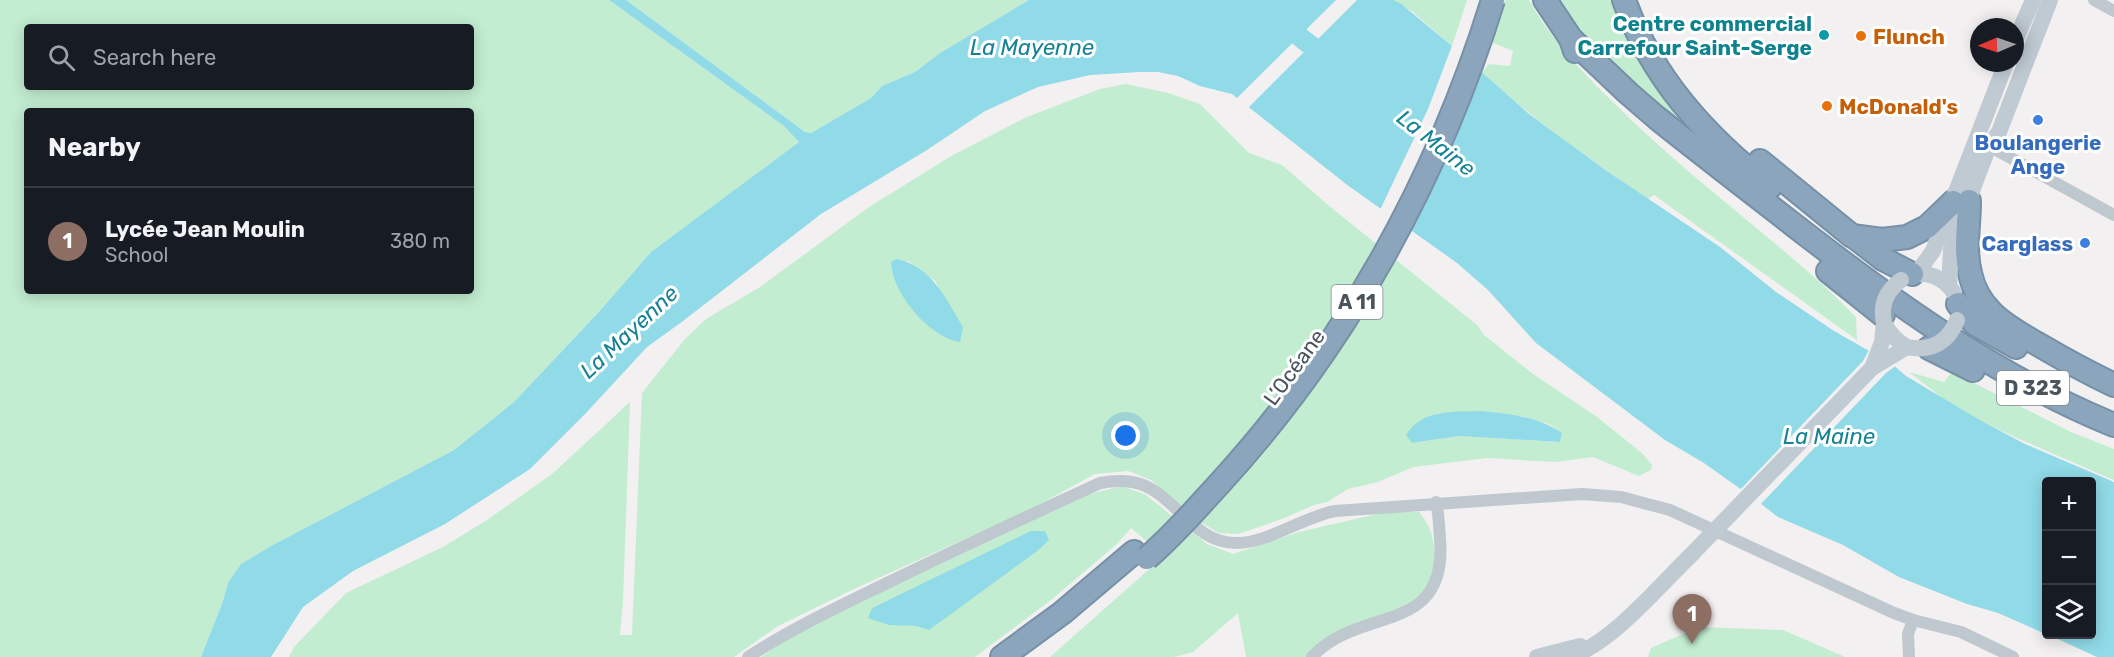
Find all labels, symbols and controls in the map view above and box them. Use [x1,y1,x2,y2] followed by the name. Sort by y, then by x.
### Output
[1578,11,1812,60] place label: Centre commercial Carrefour Saint-Serge
[1970,18,2024,72] north arrow
[24,24,474,90] search box
[1873,24,1945,49] place label: Flunch
[1817,28,1831,42] marker: Centre commercial Carrefour Saint-Serge
[1854,29,1868,43] marker: Flunch
[970,34,1094,61] water label: La Mayenne
[45,41,78,74] icon: search
[93,44,216,71] text: Search here
[1839,94,1958,119] place label: McDonald's
[1820,99,1834,113] marker: McDonald's
[1391,104,1481,182] water label: La Maine
[2031,113,2045,127] marker: Boulangerie Ange
[1975,130,2101,179] place label: Boulangerie Ange
[48,132,141,163] text: Nearby
[105,216,305,243] text: Lycée Jean Moulin
[63,229,72,253] text: 1
[390,229,450,253] text: 380 m
[1982,231,2073,256] place label: Carglass
[2078,236,2092,250] marker: Carglass
[105,243,168,267] text: School
[574,280,684,384] water label: La Mayenne
[1332,285,1382,319] road number: A 11
[1258,324,1330,410] street label: L’Océane
[1997,371,2069,405] road number: D 323
[1111,421,1140,450] your location
[1783,423,1875,450] water label: La Maine
[2042,477,2096,639] map controls
[2042,477,2096,531] button: +
[2042,531,2096,585] button: −
[2042,585,2096,639] button: layers
[1672,594,1712,644] pin: 1

